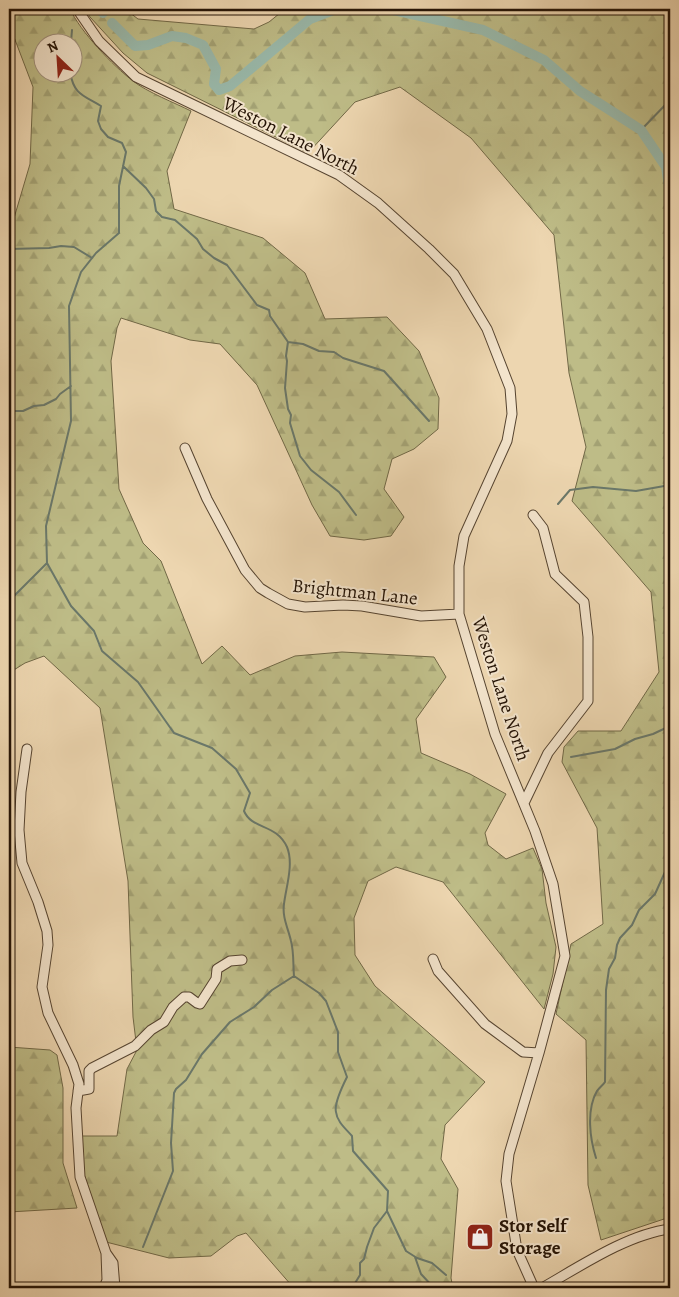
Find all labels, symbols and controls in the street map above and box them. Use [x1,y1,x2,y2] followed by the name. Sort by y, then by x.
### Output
[32,32,82,82] north arrow
[44,36,61,57] text: N
[217,90,364,182] street label: Weston Lane North
[291,572,419,612] street label: Brightman Lane
[465,613,537,764] street label: Weston Lane North
[499,1213,569,1261] place label: Stor Self Storage
[465,1222,495,1252] shop icon: Stor Self Storage

